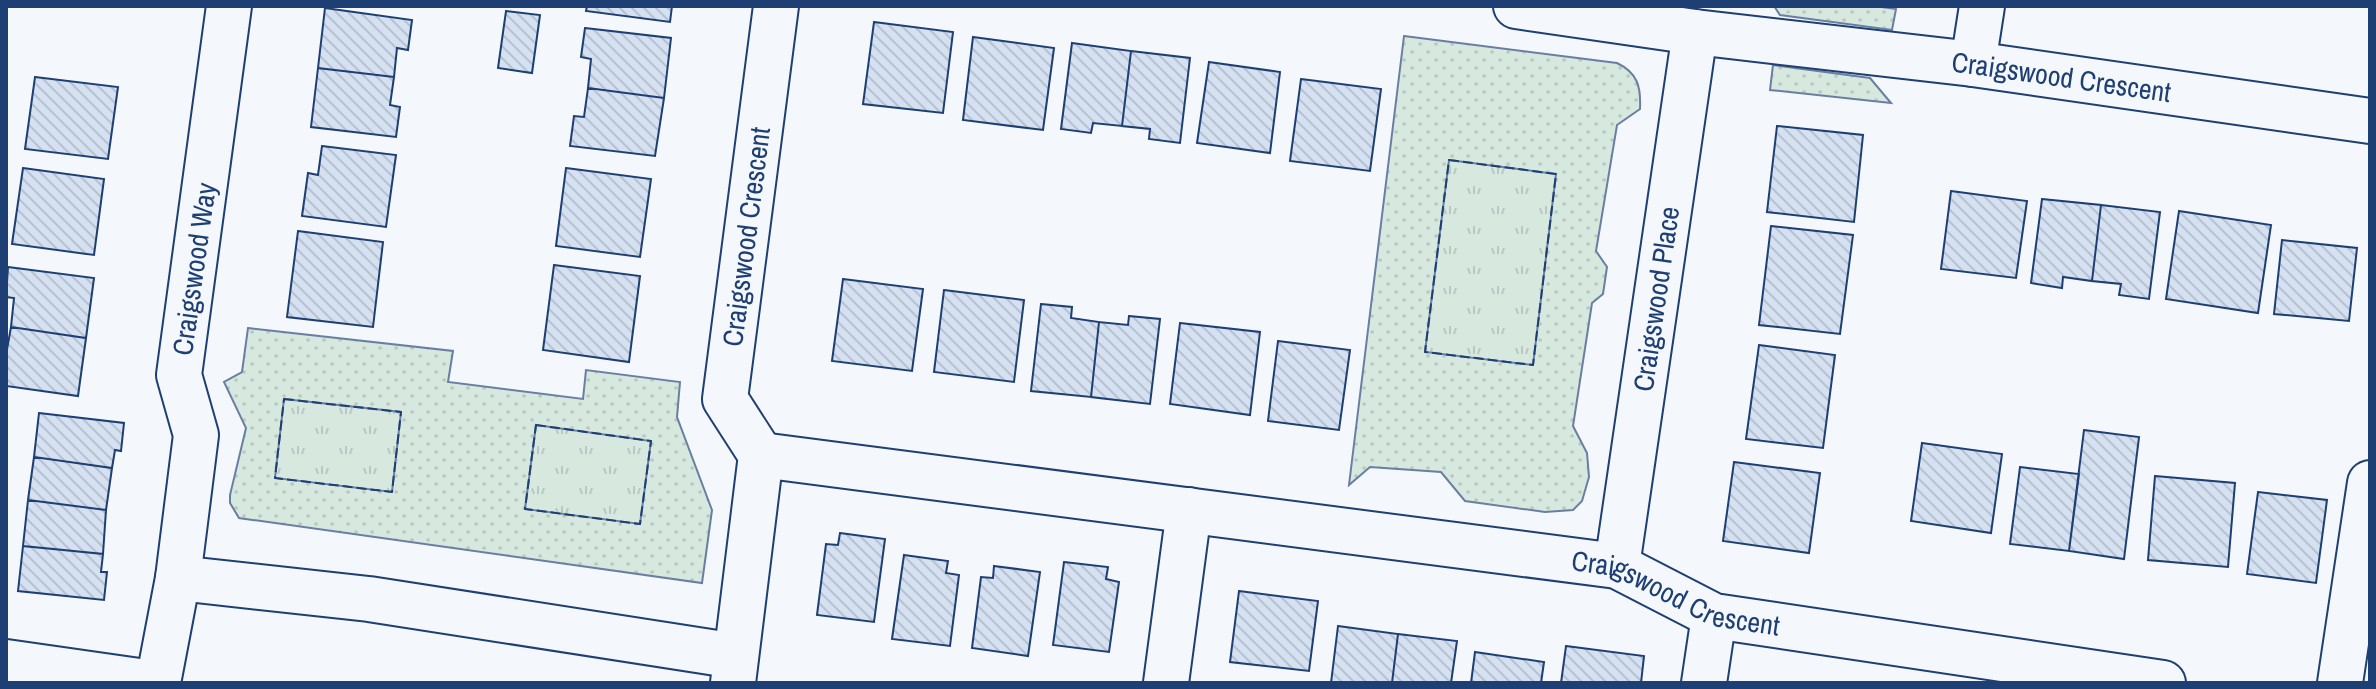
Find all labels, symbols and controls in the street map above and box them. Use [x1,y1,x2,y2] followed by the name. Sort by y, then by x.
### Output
[1950,43,2173,111] street label: Craigswood Crescent
[713,125,779,349] street label: Craigswood Crescent
[163,180,225,358] street label: Craigswood Way
[1624,204,1688,394] street label: Craigswood Place
[1569,541,1782,645] street label: Craigswood Crescent

